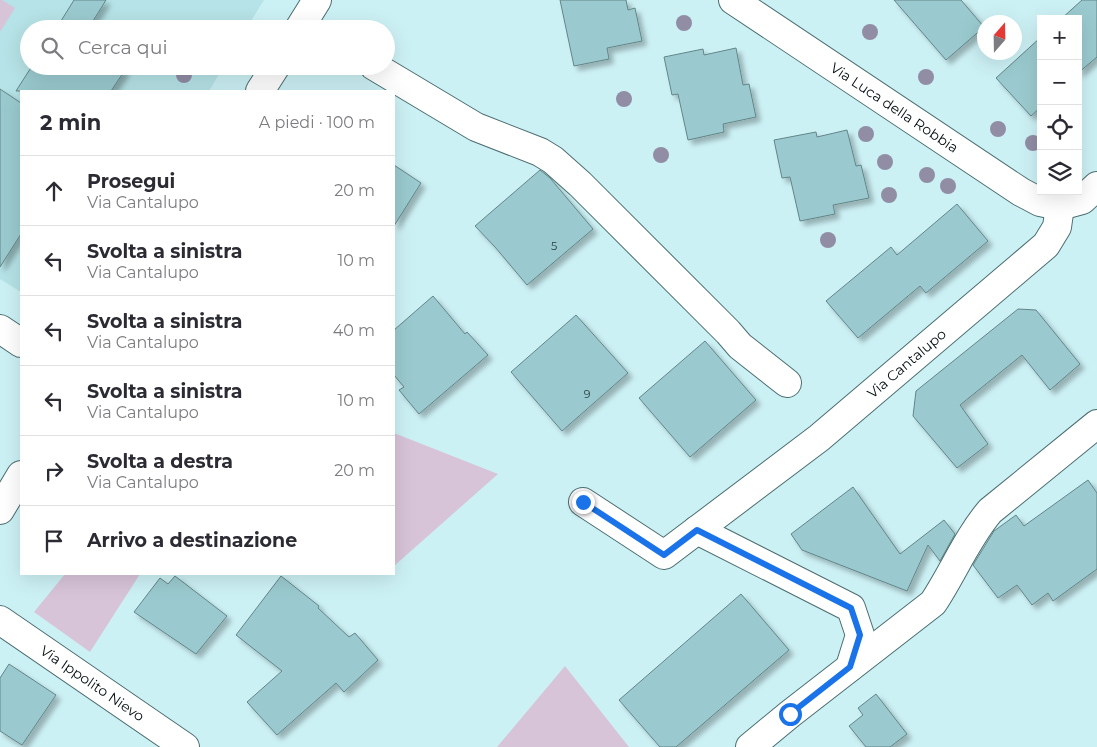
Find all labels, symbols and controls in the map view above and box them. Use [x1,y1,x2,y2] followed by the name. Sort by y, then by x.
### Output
[977,15,1022,60] north arrow
[1037,15,1082,195] map controls
[1037,15,1082,60] button: +
[20,20,395,75] search box
[38,34,66,62] icon: search
[78,36,168,59] text: Cerca qui
[827,59,962,157] street label: Via Luca della Robbia
[1037,60,1082,105] button: −
[1037,105,1082,150] button: locate
[40,110,101,135] text: 2 min
[259,113,375,132] text: A piedi · 100 m
[1037,150,1082,195] button: layers
[87,170,175,193] text: Prosegui
[40,177,68,205] icon: ahead
[334,181,375,200] text: 20 m
[87,193,199,212] text: Via Cantalupo
[551,239,557,253] house number: 5
[87,240,242,263] text: Svolta a sinistra
[40,247,68,275] icon: left
[337,251,375,270] text: 10 m
[87,263,199,282] text: Via Cantalupo
[87,310,242,333] text: Svolta a sinistra
[40,317,68,345] icon: left
[333,321,375,340] text: 40 m
[863,325,950,402] street label: Via Cantalupo
[87,333,199,352] text: Via Cantalupo
[87,380,242,403] text: Svolta a sinistra
[40,387,68,415] icon: left
[584,387,591,401] house number: 9
[337,391,375,410] text: 10 m
[87,403,199,422] text: Via Cantalupo
[87,450,233,473] text: Svolta a destra
[40,457,68,485] icon: right
[334,461,375,480] text: 20 m
[87,473,199,492] text: Via Cantalupo
[572,491,595,514] route end
[40,527,68,555] icon: arrive
[87,529,297,552] text: Arrivo a destinazione
[37,641,148,726] street label: Via Ippolito Nievo
[779,703,802,726] route start

